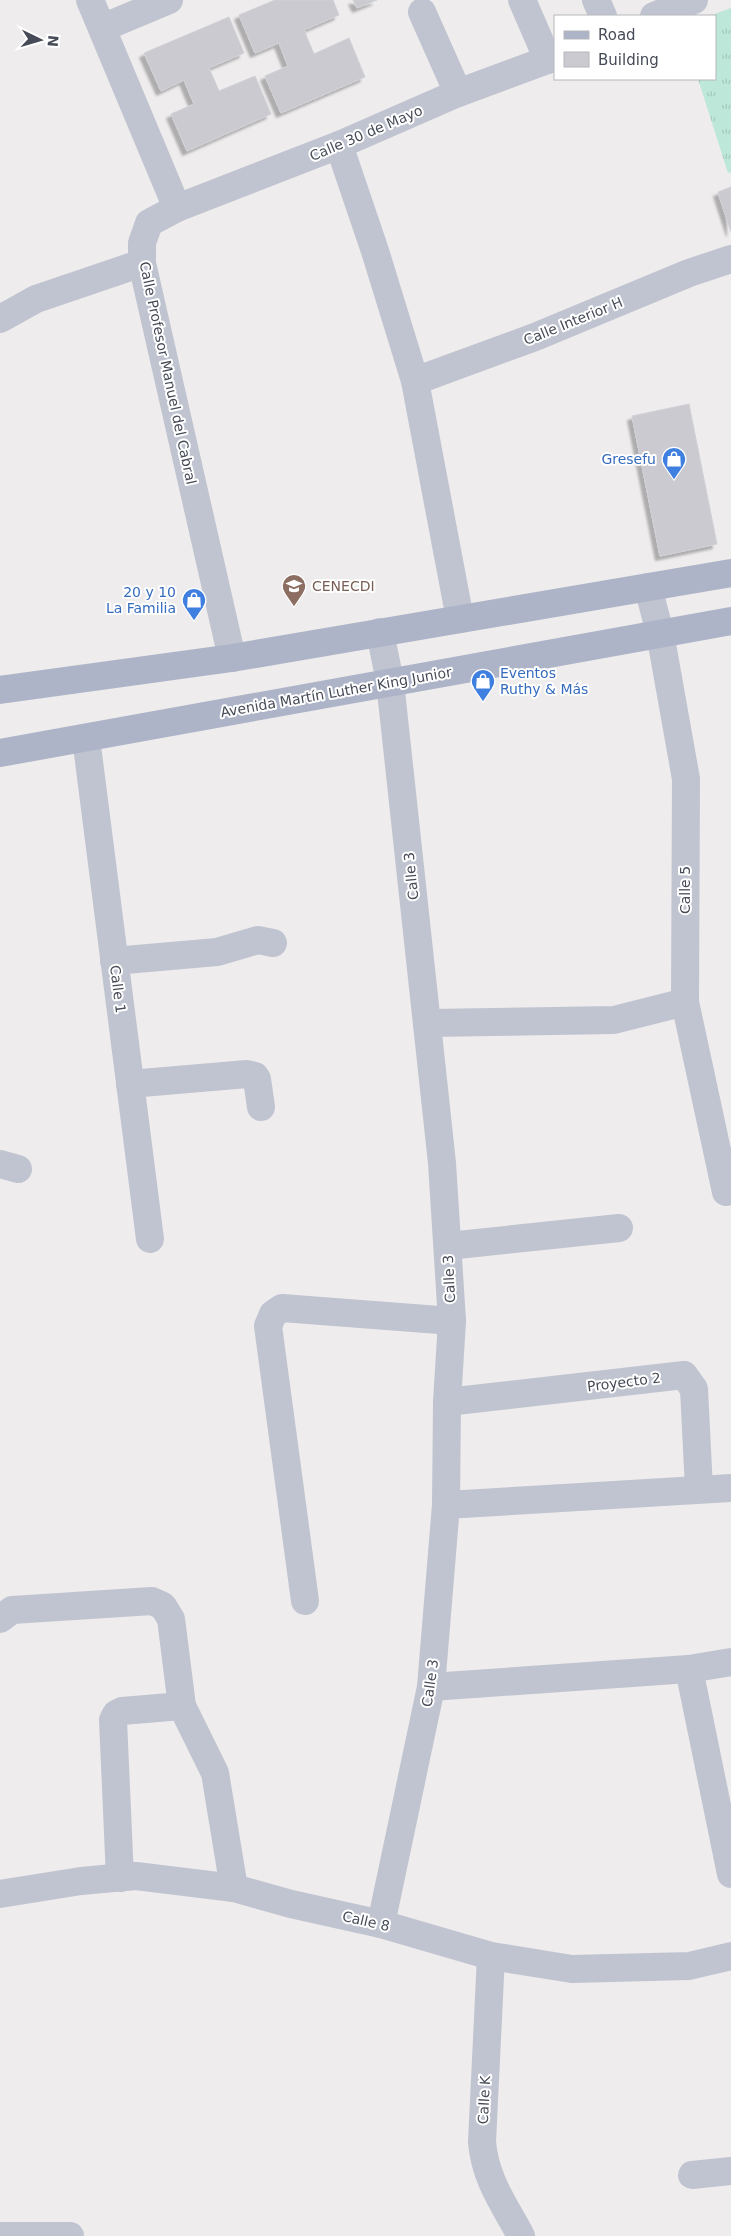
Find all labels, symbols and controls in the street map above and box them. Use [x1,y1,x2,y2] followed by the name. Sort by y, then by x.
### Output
[15,15,65,65] north arrow
[554,15,716,80] legend
[598,26,636,44] text: Road
[44,35,61,48] text: N
[598,51,659,69] text: Building
[307,102,425,164] street label: Calle 30 de Mayo
[137,260,199,486] street label: Calle Profesor Manuel del Cabral
[521,294,625,348] street label: Calle Interior H
[661,446,687,480] shop icon: Gresefu
[601,451,656,467] place label: Gresefu
[281,573,307,607] school or university icon: CENECDI
[312,578,375,594] place label: CENECDI
[106,584,176,616] place label: 20 y 10 La Familia
[181,587,207,621] shop icon: 20 y 10 La Familia
[219,664,453,720] street label: Avenida Martín Luther King Junior
[500,665,588,697] place label: Eventos Ruthy & Más
[470,668,496,702] shop icon: Eventos Ruthy & Más
[401,851,421,901] street label: Calle 3
[677,866,693,914] street label: Calle 5
[107,964,129,1014] street label: Calle 1
[440,1255,458,1303] street label: Calle 3
[586,1370,662,1394] street label: Proyecto 2
[419,1658,441,1708] street label: Calle 3
[341,1908,391,1934] street label: Calle 8
[475,2075,493,2125] street label: Calle K

